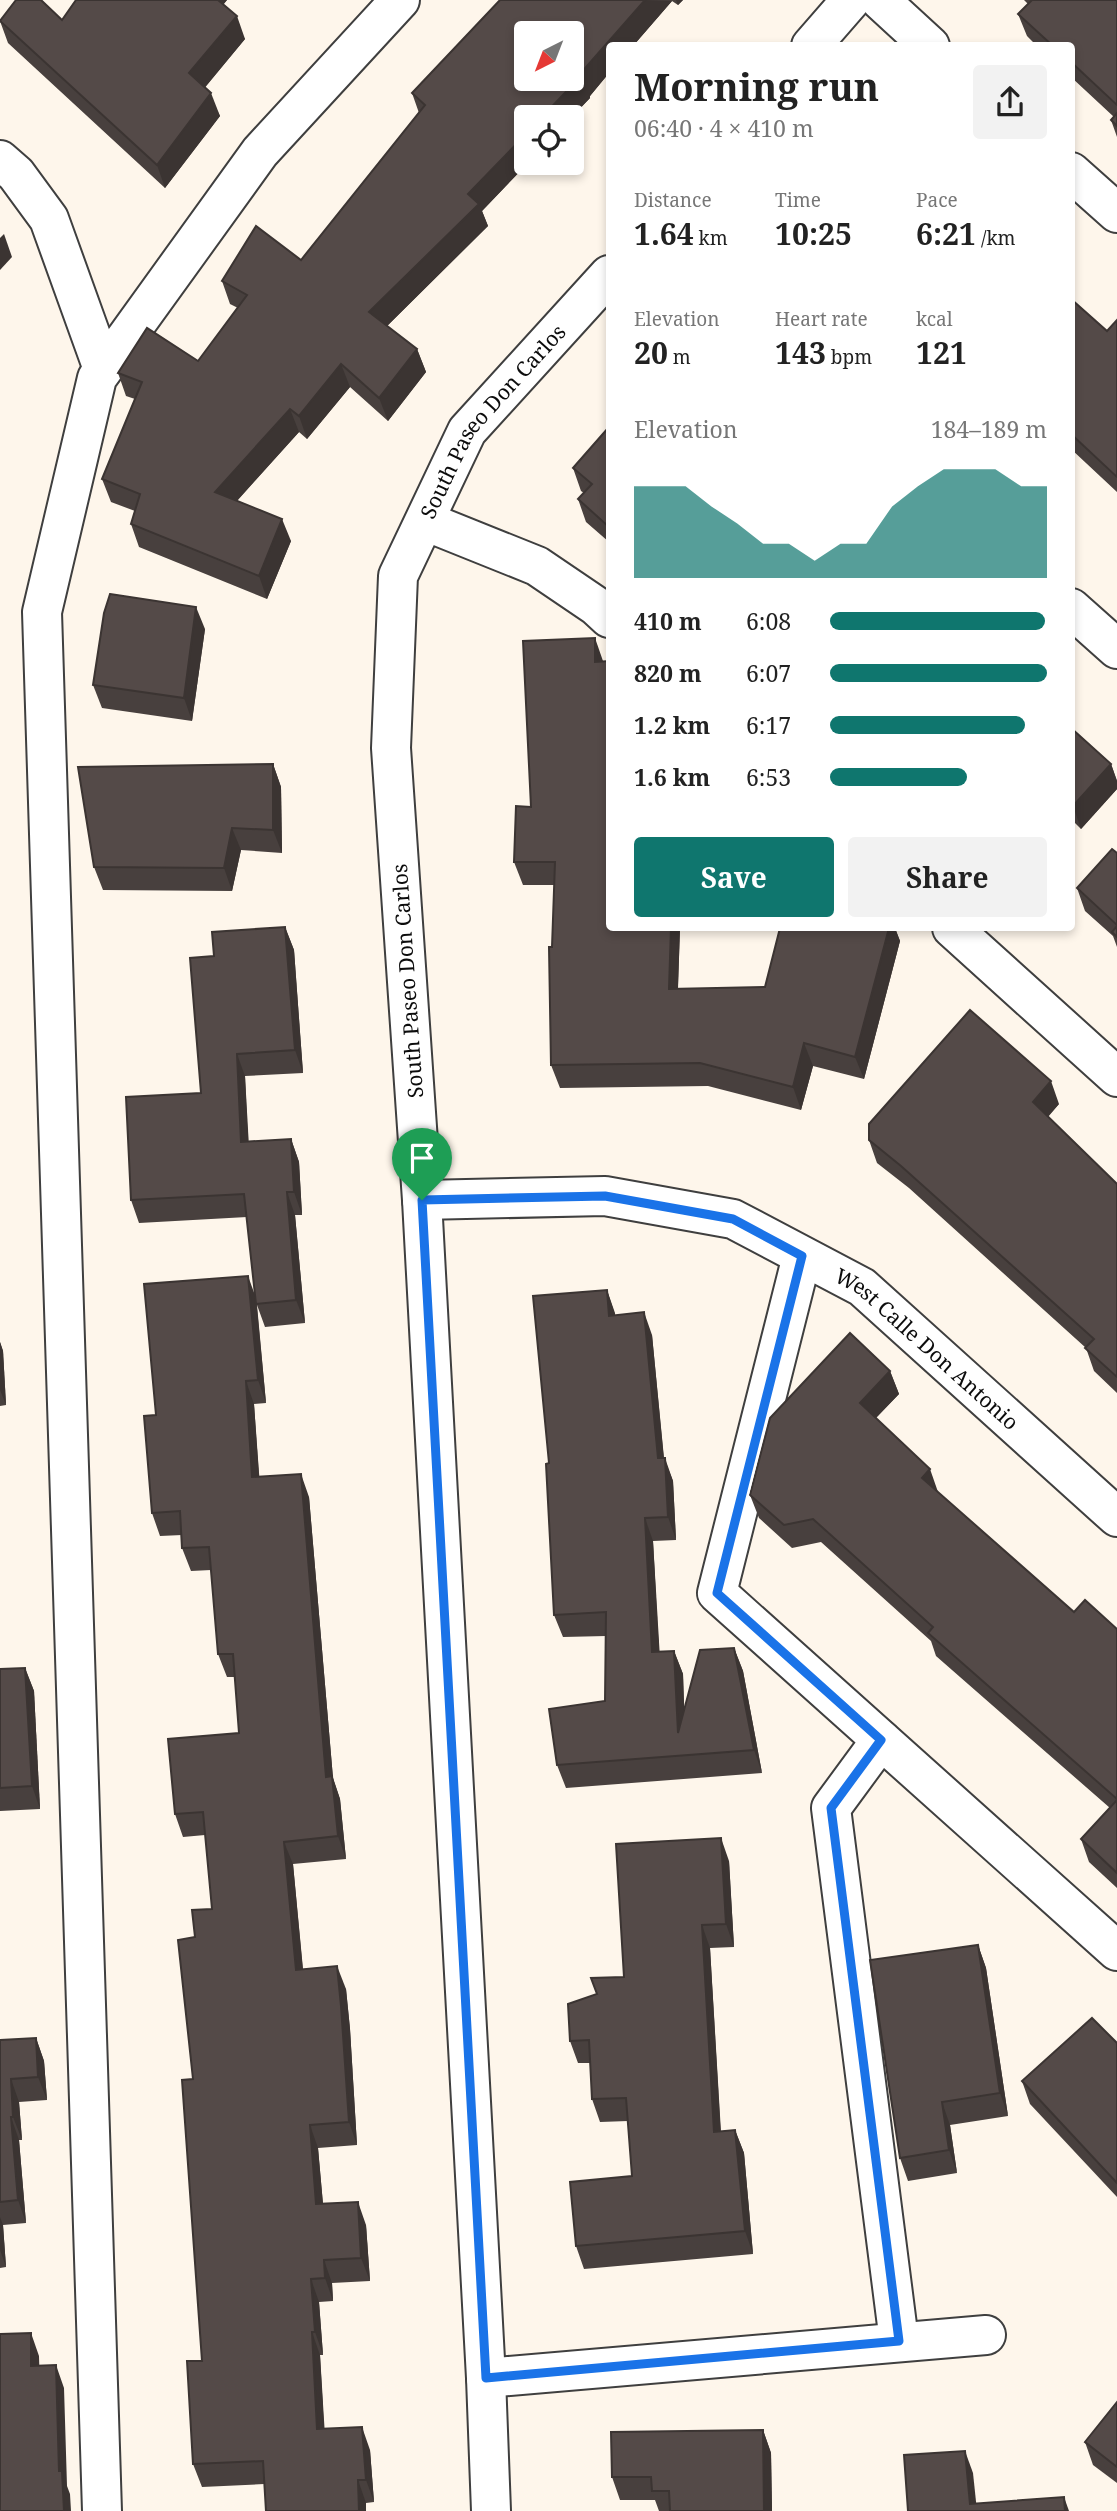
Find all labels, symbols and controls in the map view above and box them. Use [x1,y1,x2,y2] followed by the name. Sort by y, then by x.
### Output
[514,21,584,91] north arrow
[514,21,584,175] map controls
[634,60,879,112] text: Morning run
[973,65,1047,139] button: share
[514,105,584,175] button: locate
[634,112,814,144] text: 06:40 · 4 × 410 m
[634,187,712,213] text: Distance
[775,187,821,213] text: Time
[916,187,958,213] text: Pace
[634,213,694,254] text: 1.64
[775,213,852,254] text: 10:25
[916,213,976,254] text: 6:21
[694,225,728,251] text: km
[976,225,1015,251] text: /km
[634,306,720,332] text: Elevation
[775,306,868,332] text: Heart rate
[916,306,953,332] text: kcal
[413,318,572,523] street label: South Paseo Don Carlos
[634,332,668,373] text: 20
[775,332,826,373] text: 143
[916,332,967,373] text: 121
[668,344,691,370] text: m
[826,344,872,370] text: bpm
[634,413,738,445] text: Elevation
[931,413,1047,445] text: 184–189 m
[634,605,702,637] text: 410 m
[746,605,791,637] text: 6:08
[634,657,702,689] text: 820 m
[746,657,791,689] text: 6:07
[634,709,710,741] text: 1.2 km
[746,709,791,741] text: 6:17
[634,761,710,793] text: 1.6 km
[746,761,791,793] text: 6:53
[634,837,834,917] button: Save
[848,837,1047,917] button: Share
[385,863,429,1099] street label: South Paseo Don Carlos
[392,1128,452,1200] pin
[403,1139,441,1177] icon: arrive
[830,1261,1025,1436] street label: West Calle Don Antonio

